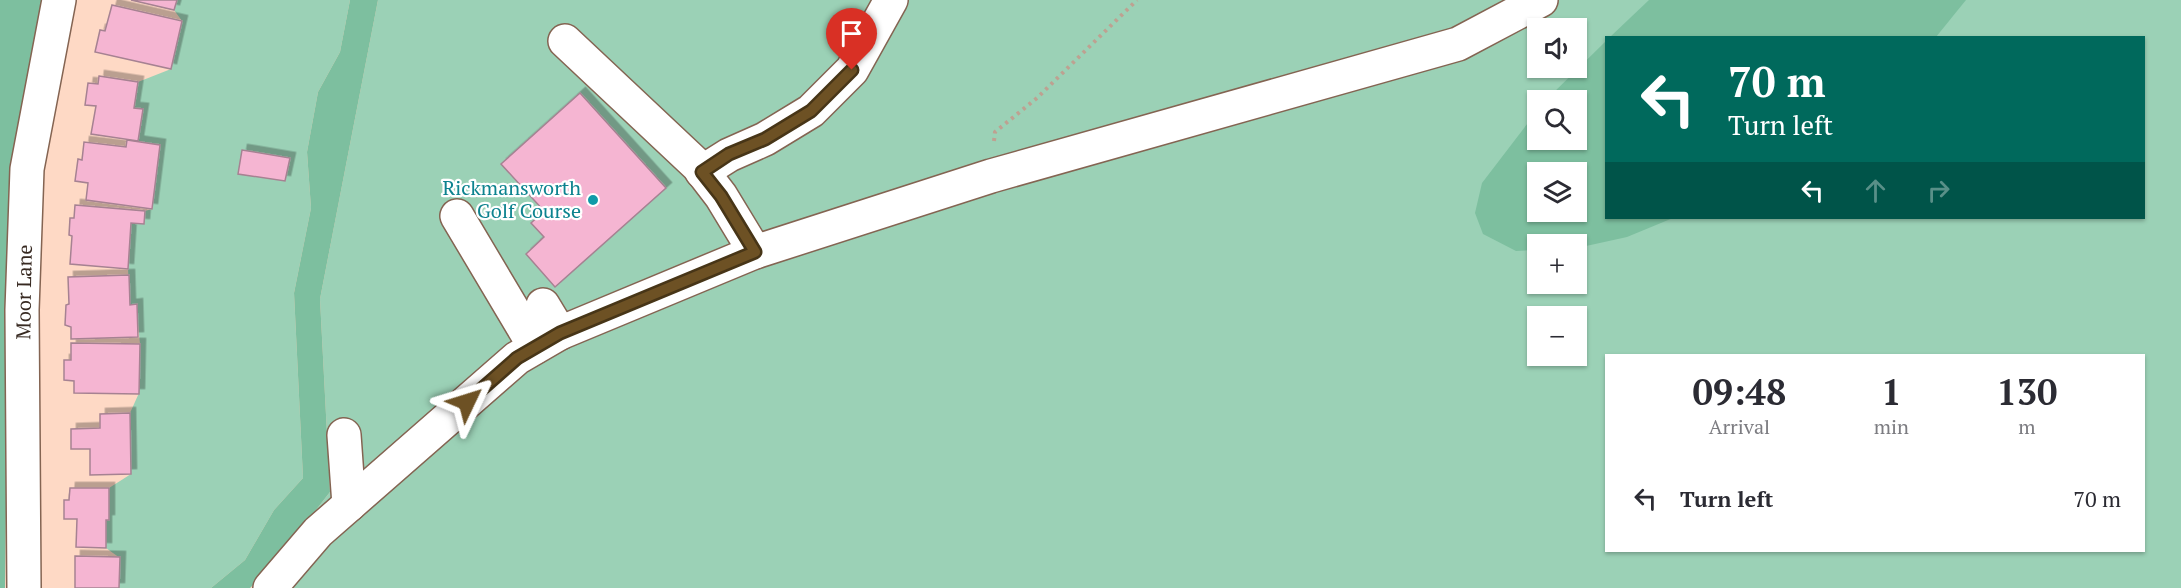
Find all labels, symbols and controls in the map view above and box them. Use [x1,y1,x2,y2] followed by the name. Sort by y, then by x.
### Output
[826,8,877,70] pin
[835,17,868,50] icon: arrive
[1527,18,1587,366] map controls
[1527,18,1587,78] button: sound
[1728,53,1826,109] text: 70 m
[1629,60,1707,138] icon: left
[1527,90,1587,150] button: search
[1728,107,1833,143] text: Turn left
[1527,162,1587,222] button: layers
[442,174,581,224] place label: Rickmansworth Golf Course
[1796,174,1829,207] icon: left
[1859,174,1892,207] icon: ahead
[1922,174,1955,207] icon: right
[586,193,600,207] marker: Rickmansworth Golf Course
[1527,234,1587,294] button: +
[9,244,38,340] street label: Moor Lane
[1527,306,1587,366] button: −
[1693,368,1786,415] text: 09:48
[1881,368,1902,415] text: 1
[1996,368,2057,415] text: 130
[435,370,499,434] position arrow
[1709,413,1770,440] text: Arrival
[1874,413,1909,440] text: min
[2018,413,2036,440] text: m
[1629,482,1662,515] icon: left
[1680,484,1773,513] text: Turn left
[2073,484,2121,513] text: 70 m

